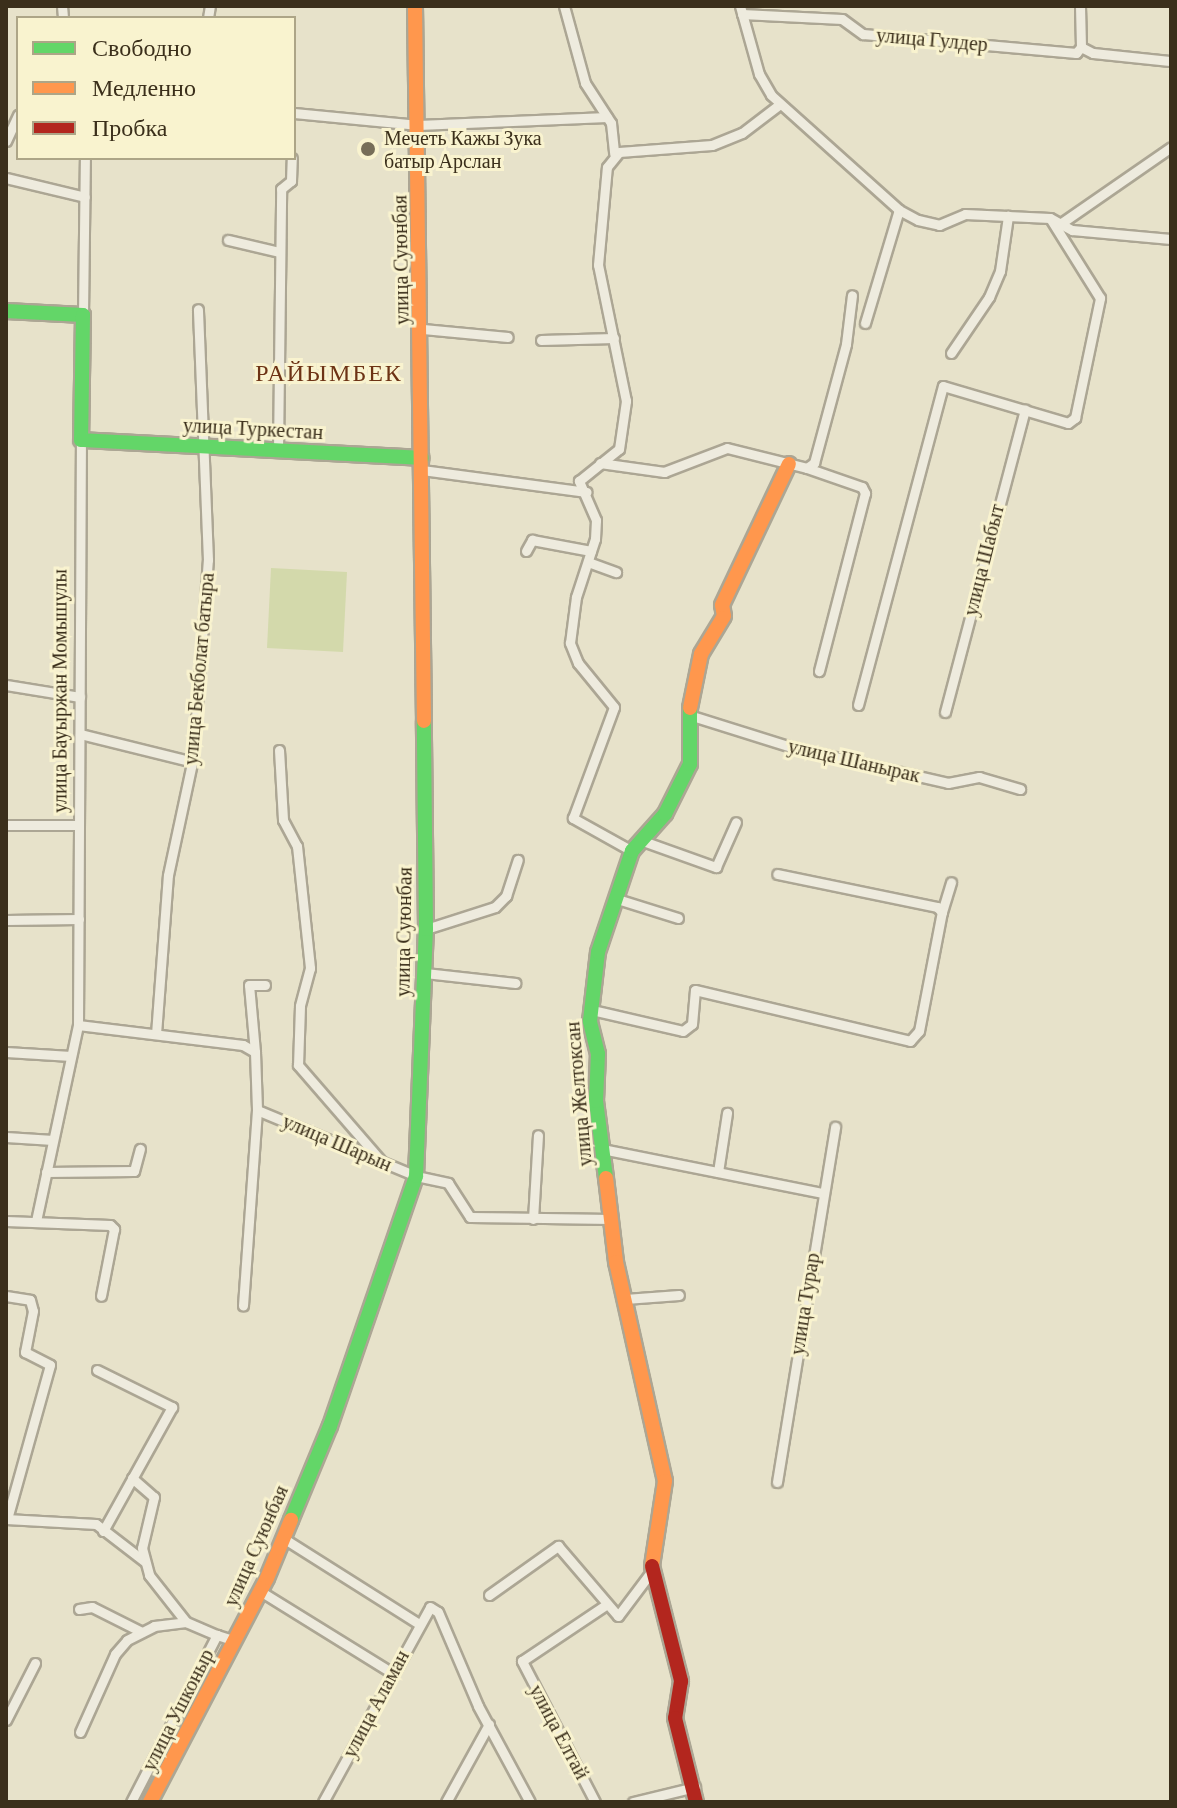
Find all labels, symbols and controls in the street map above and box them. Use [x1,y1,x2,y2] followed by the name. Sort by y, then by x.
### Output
[16,16,296,160] legend
[875,23,989,57] street label: улица Гулдер
[92,34,192,61] text: Свободно
[92,74,196,101] text: Медленно
[92,114,168,141] text: Пробка
[384,126,542,173] place label: Мечеть Кажы Зука батыр Арслан
[359,140,377,158] marker: Мечеть Кажы Зука батыр Арслан
[388,195,414,325] street label: улица Суюнбая
[255,359,403,387] district label: РАЙЫМБЕК
[182,413,324,445] street label: улица Туркестан
[959,502,1009,618] street label: улица Шабыт
[48,569,72,813] street label: улица Бауыржан Момышулы
[179,572,219,766] street label: улица Бекболат батыра
[786,734,922,788] street label: улица Шанырак
[391,867,417,997] street label: улица Суюнбая
[561,1021,597,1167] street label: улица Желтоксан
[279,1109,395,1177] street label: улица Шарын
[785,1251,825,1357] street label: улица Турар
[219,1482,293,1610] street label: улица Суюнбая
[137,1645,219,1775] street label: улица Ушконыр
[338,1646,414,1762] street label: улица Аламан
[524,1680,594,1784] street label: улица Елтай

